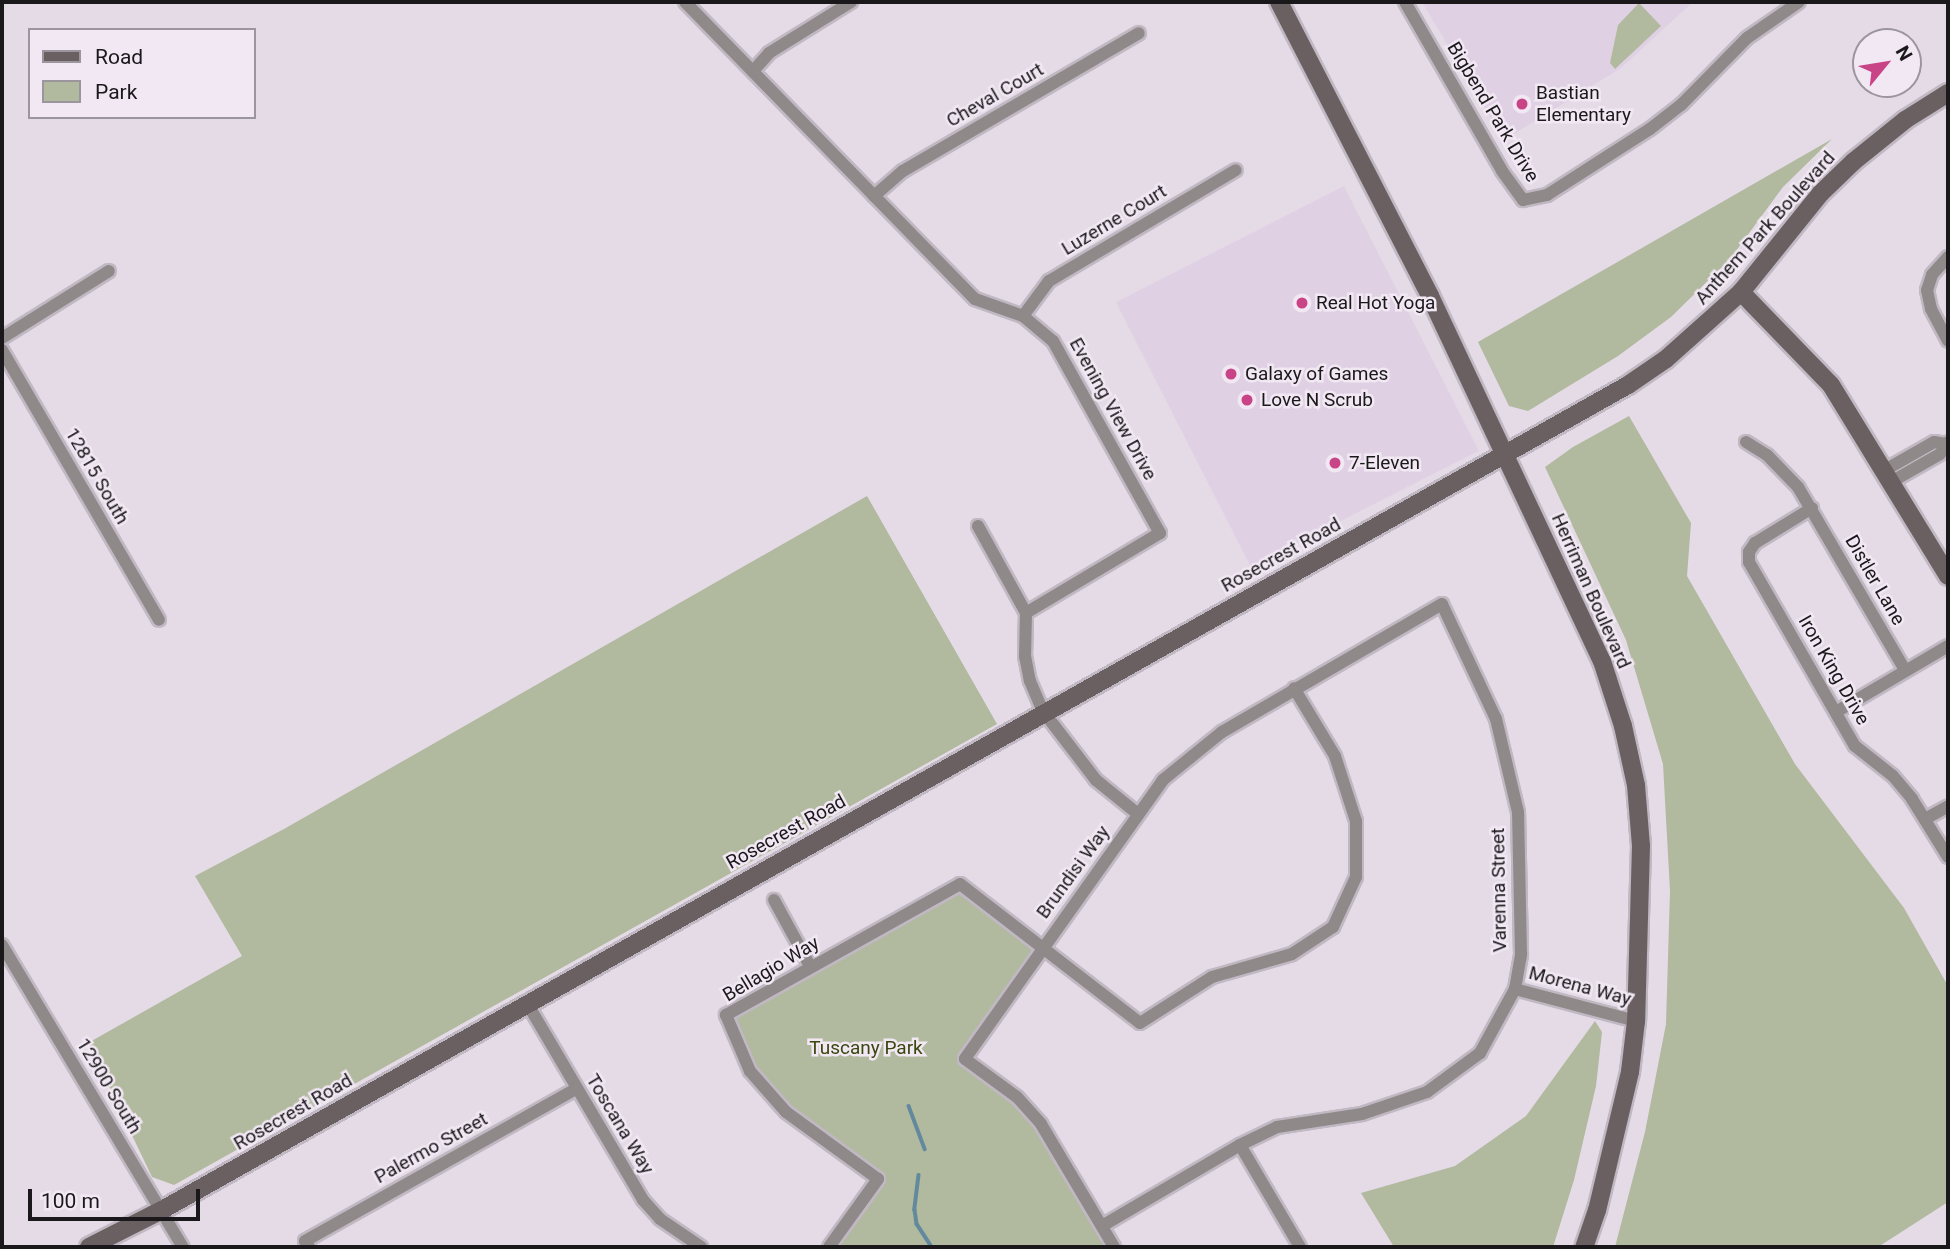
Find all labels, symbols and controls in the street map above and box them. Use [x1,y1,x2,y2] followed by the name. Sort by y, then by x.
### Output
[28,28,256,119] legend
[1852,28,1922,98] north arrow
[1442,38,1544,186] street label: Bigbend Park Drive
[1891,42,1917,65] text: N
[95,45,143,69] text: Road
[942,58,1048,132] street label: Cheval Court
[95,80,137,104] text: Park
[1536,82,1631,126] place label: Bastian Elementary
[1514,96,1530,112] marker: Bastian Elementary
[1690,147,1840,309] street label: Anthem Park Boulevard
[1057,180,1171,260] street label: Luzerne Court
[1316,292,1435,314] place label: Real Hot Yoga
[1294,295,1310,311] marker: Real Hot Yoga
[1064,334,1162,484] street label: Evening View Drive
[1245,363,1388,385] place label: Galaxy of Games
[1223,366,1239,382] marker: Galaxy of Games
[1261,389,1373,411] place label: Love N Scrub
[1239,392,1255,408] marker: Love N Scrub
[60,424,134,528] street label: 12815 South
[1349,452,1420,474] place label: 7-Eleven
[1327,455,1343,471] marker: 7-Eleven
[1547,510,1635,672] street label: Herriman Boulevard
[1217,513,1345,597] street label: Rosecrest Road
[1840,531,1910,629] street label: Distler Lane
[1793,611,1875,729] street label: Iron King Drive
[722,790,850,874] street label: Rosecrest Road
[1032,821,1114,923] street label: Brundisi Way
[1487,828,1511,952] street label: Varenna Street
[719,931,823,1007] street label: Bellagio Way
[1526,961,1634,1011] street label: Morena Way
[72,1034,146,1138] street label: 12900 South
[809,1037,923,1059] park label: Tuscany Park
[230,1069,356,1155] street label: Rosecrest Road
[581,1070,659,1178] street label: Toscana Way
[371,1108,491,1188] street label: Palermo Street
[32,1176,203,1220] scale bar
[41,1189,100,1213] text: 100 m

